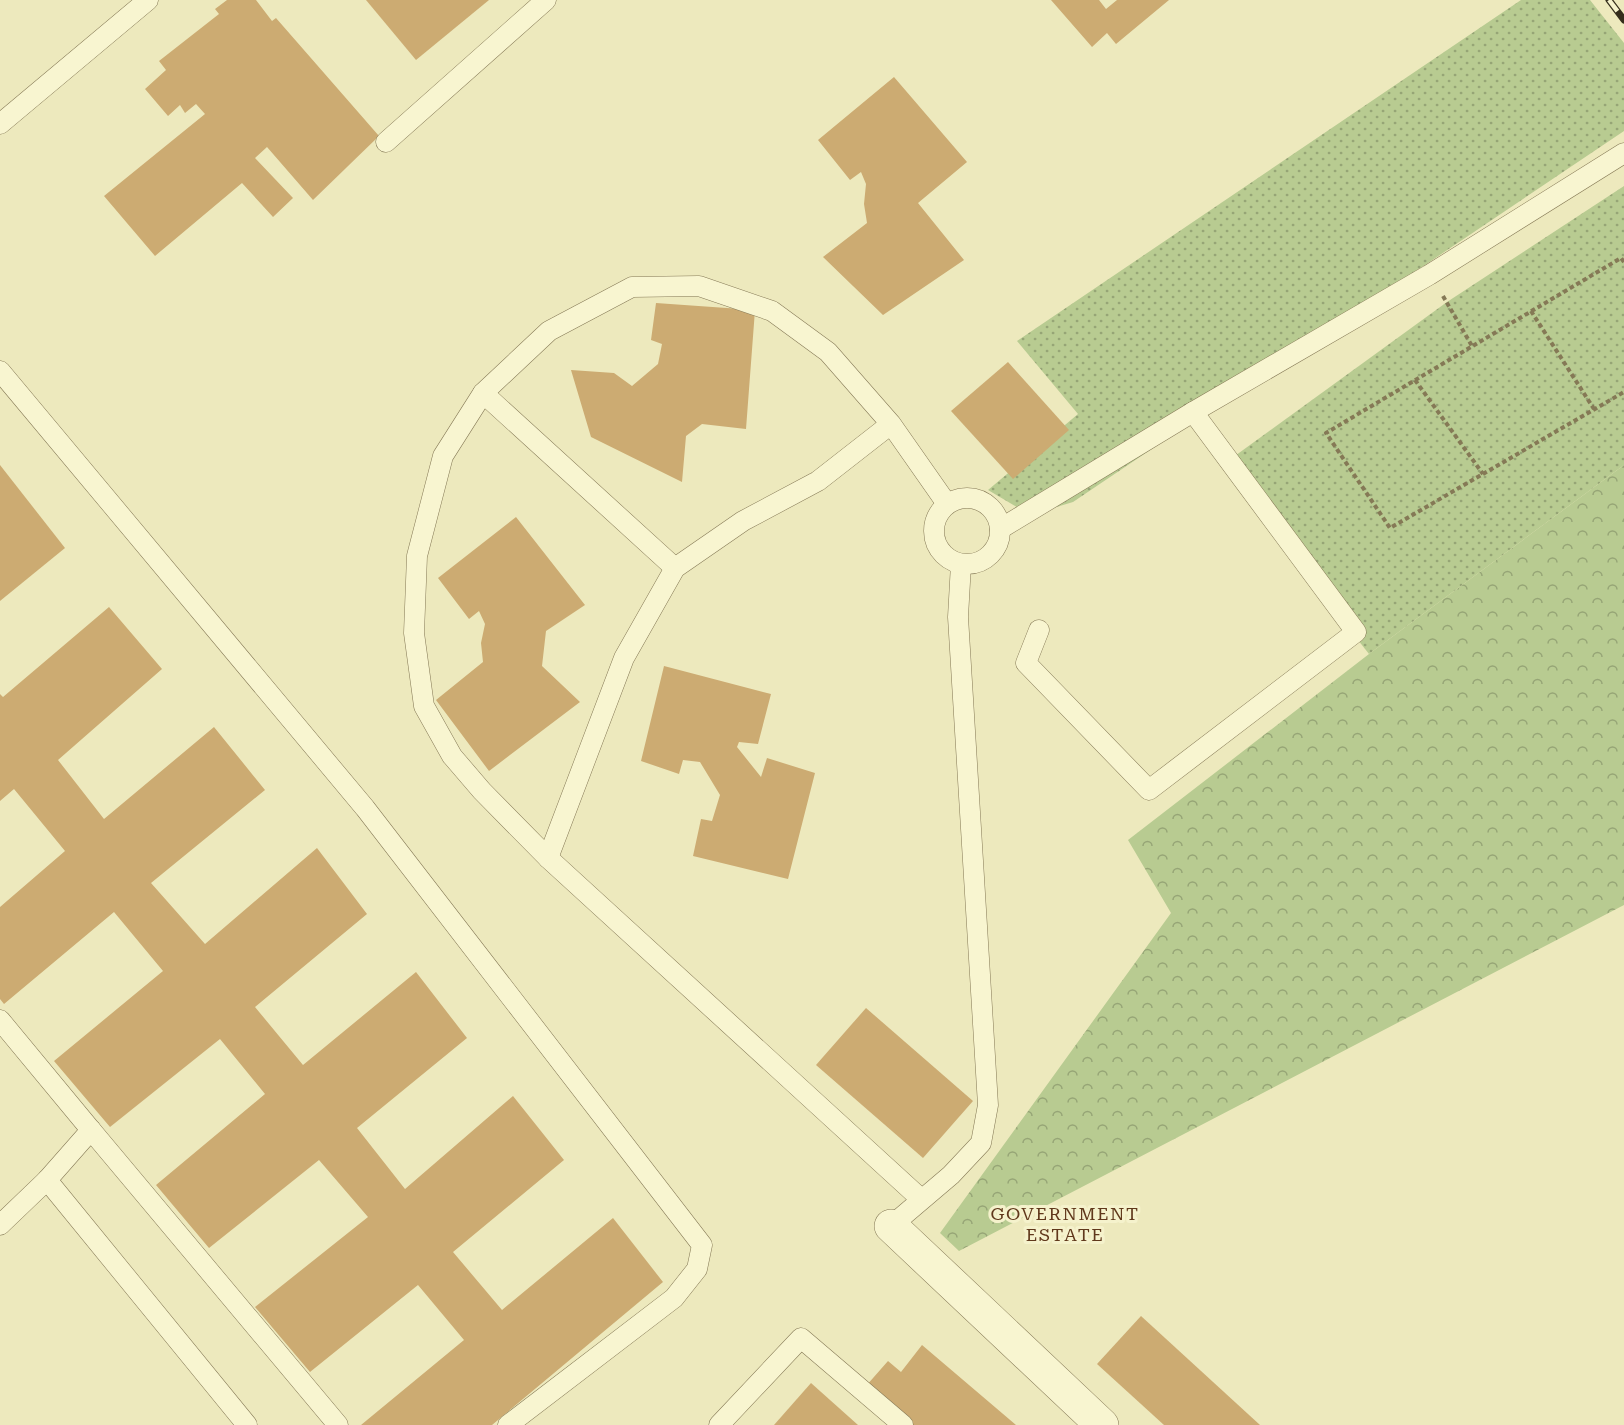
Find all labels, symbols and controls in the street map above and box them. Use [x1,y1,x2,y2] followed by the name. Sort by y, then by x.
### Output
[990,1203,1140,1245] district label: GOVERNMENT ESTATE

